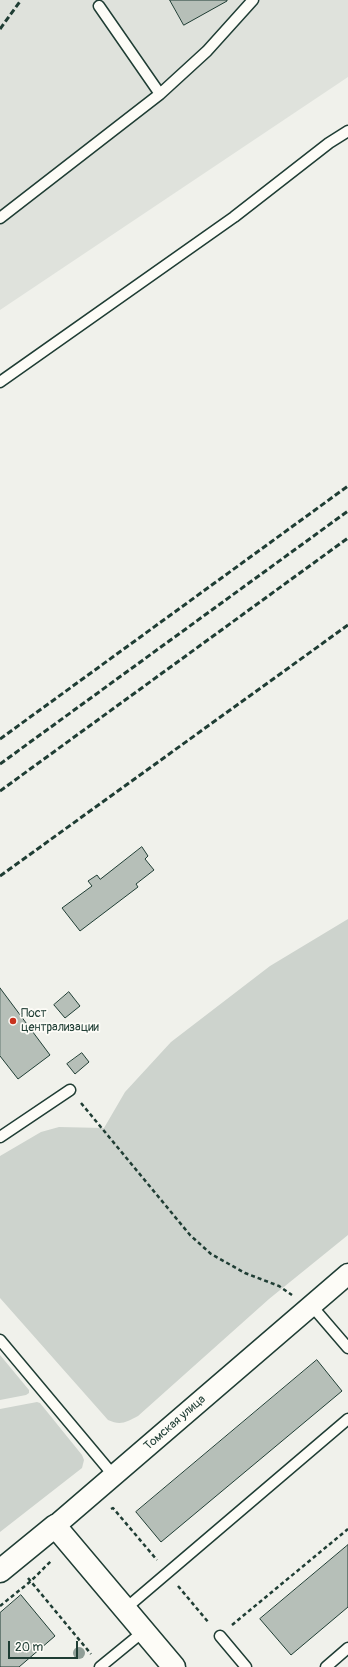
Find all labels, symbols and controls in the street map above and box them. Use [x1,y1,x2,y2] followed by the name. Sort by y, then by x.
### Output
[21,1007,99,1035] place label: Пост централизации
[8,1016,18,1026] marker: Пост централизации
[141,1392,209,1454] street label: Томская улица
[10,1633,80,1659] scale bar
[15,1640,43,1655] text: 20 m

